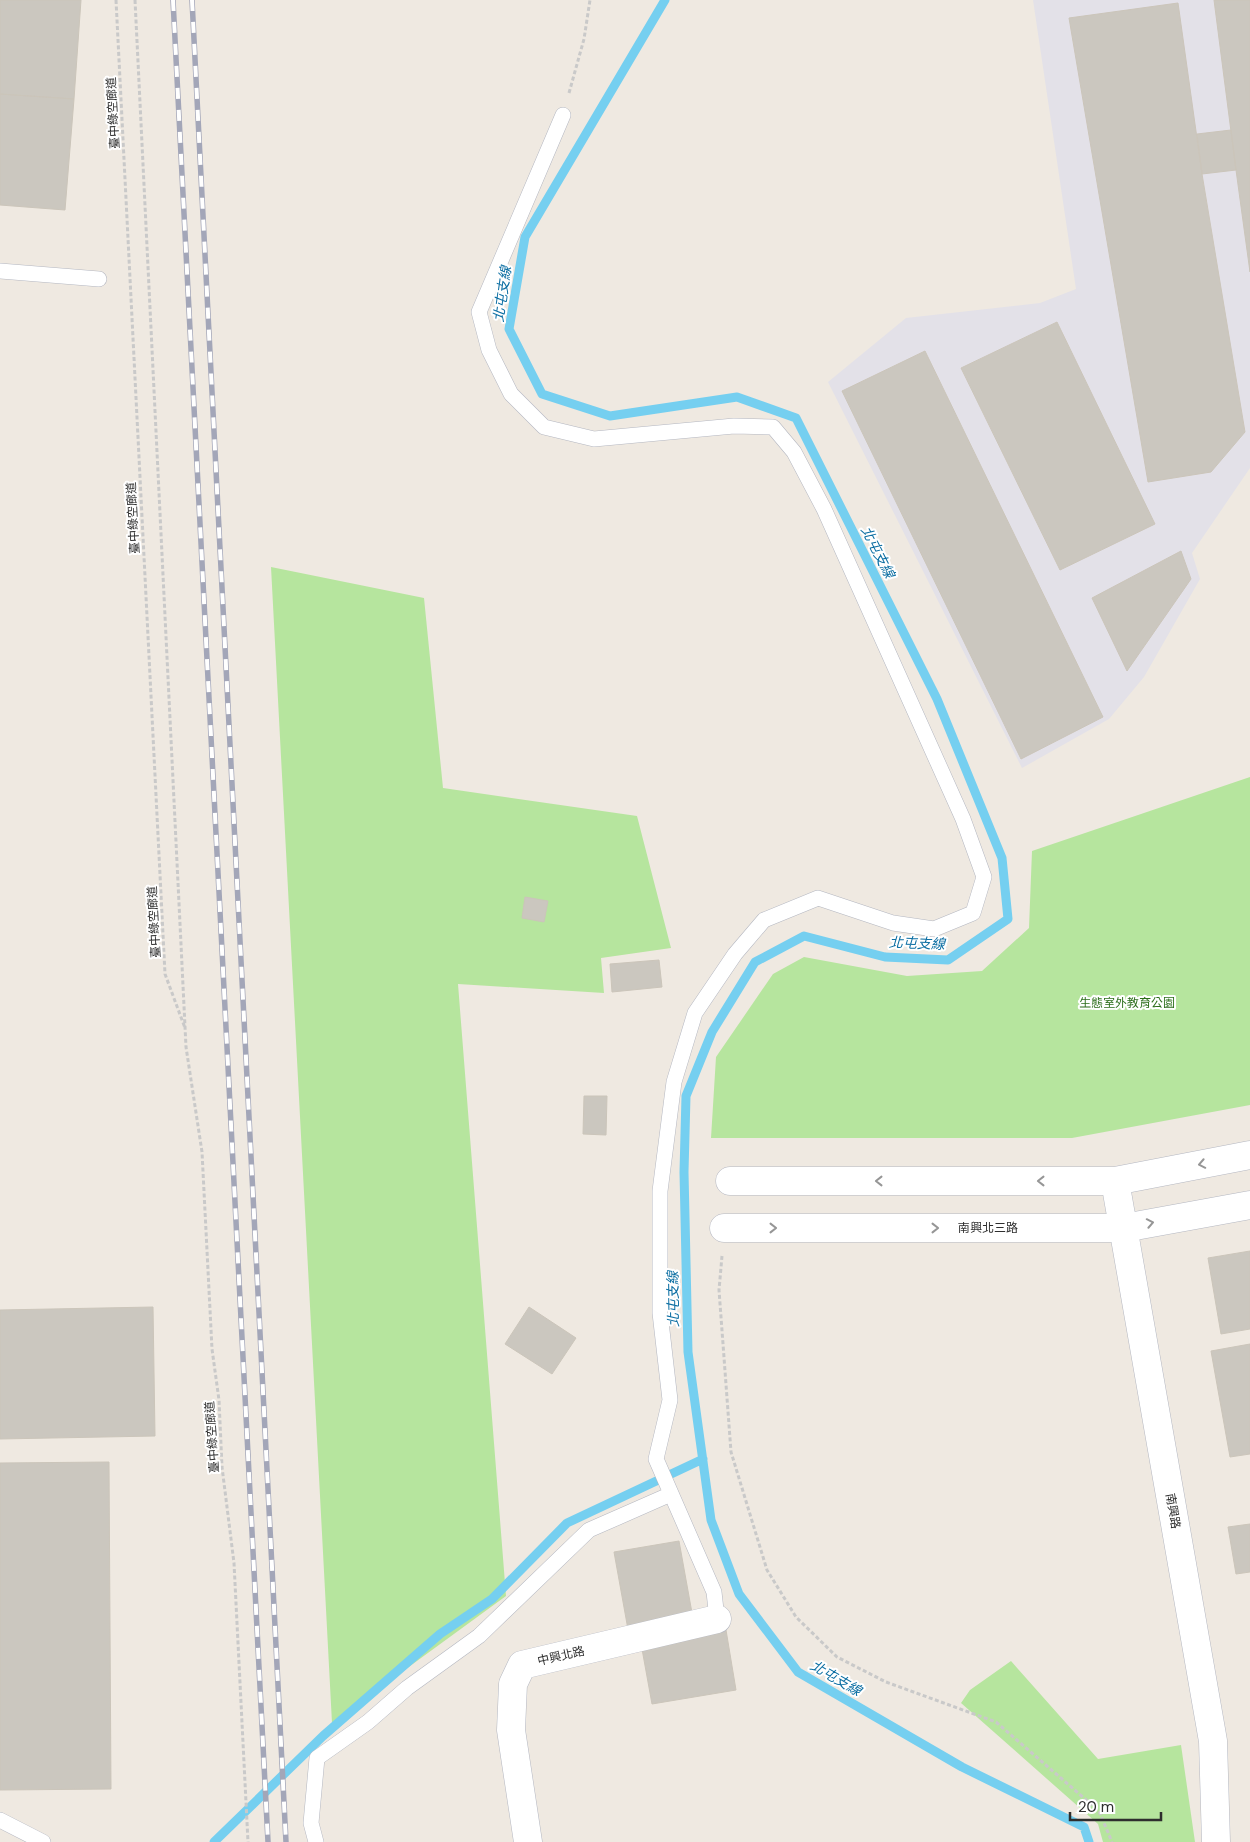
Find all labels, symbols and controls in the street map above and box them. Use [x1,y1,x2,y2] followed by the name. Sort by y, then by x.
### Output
[103,77,123,149] street label: 臺中綠空廊道
[489,263,515,323] water label: 北屯支線
[123,482,143,554] street label: 臺中綠空廊道
[857,523,900,583] water label: 北屯支線
[144,886,164,958] street label: 臺中綠空廊道
[889,933,947,953] water label: 北屯支線
[1079,995,1175,1011] park label: 生態室外教育公園
[1198,1158,1207,1169] one-way arrow
[875,1176,882,1186] one-way arrow
[1037,1176,1045,1186] one-way arrow
[1145,1219,1154,1229] one-way arrow
[958,1220,1018,1236] street label: 南興北三路
[769,1223,777,1233] one-way arrow
[932,1223,939,1233] one-way arrow
[663,1269,682,1327] water label: 北屯支線
[202,1401,222,1473] street label: 臺中綠空廊道
[1162,1492,1184,1530] street label: 南興路
[536,1643,586,1669] street label: 中興北路
[807,1656,866,1701] water label: 北屯支線
[1070,1790,1161,1822] scale bar
[1078,1797,1114,1817] text: 20 m

